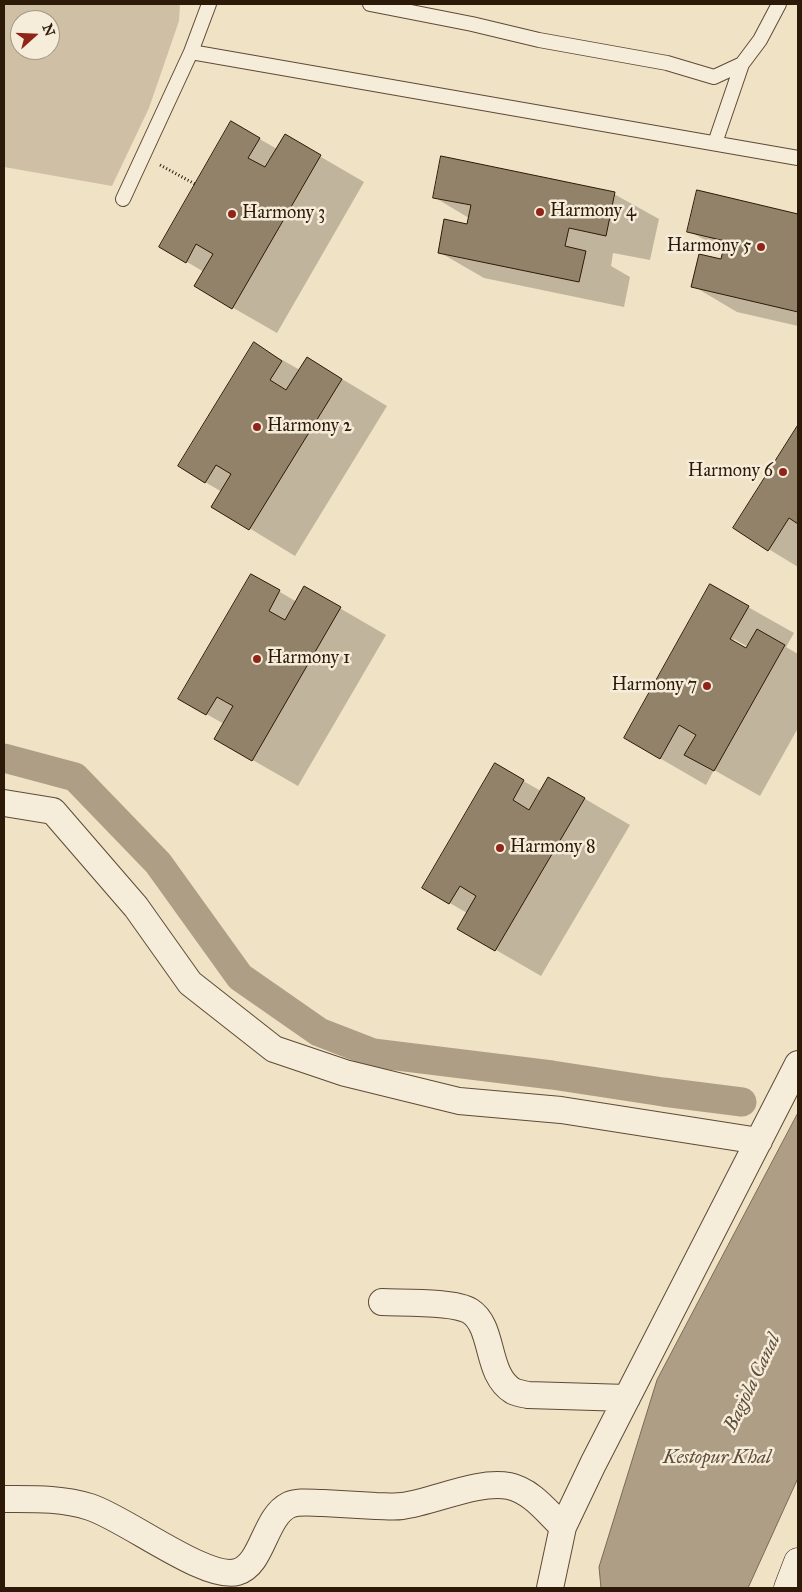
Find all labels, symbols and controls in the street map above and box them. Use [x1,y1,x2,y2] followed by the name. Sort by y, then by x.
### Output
[10,10,60,60] north arrow
[39,22,59,39] text: N
[550,201,636,223] place label: Harmony 4
[242,203,325,225] place label: Harmony 3
[534,206,546,218] marker: Harmony 4
[226,208,238,220] marker: Harmony 3
[667,236,751,258] place label: Harmony 5
[755,241,767,253] marker: Harmony 5
[267,416,352,438] place label: Harmony 2
[251,421,263,433] marker: Harmony 2
[688,461,773,483] place label: Harmony 6
[777,466,789,478] marker: Harmony 6
[267,648,350,670] place label: Harmony 1
[251,653,263,665] marker: Harmony 1
[611,675,697,697] place label: Harmony 7
[701,680,713,692] marker: Harmony 7
[510,837,595,859] place label: Harmony 8
[494,842,506,854] marker: Harmony 8
[720,1331,786,1435] water label: Bagjola Canal
[663,1447,771,1469] water label: Kestopur Khal

